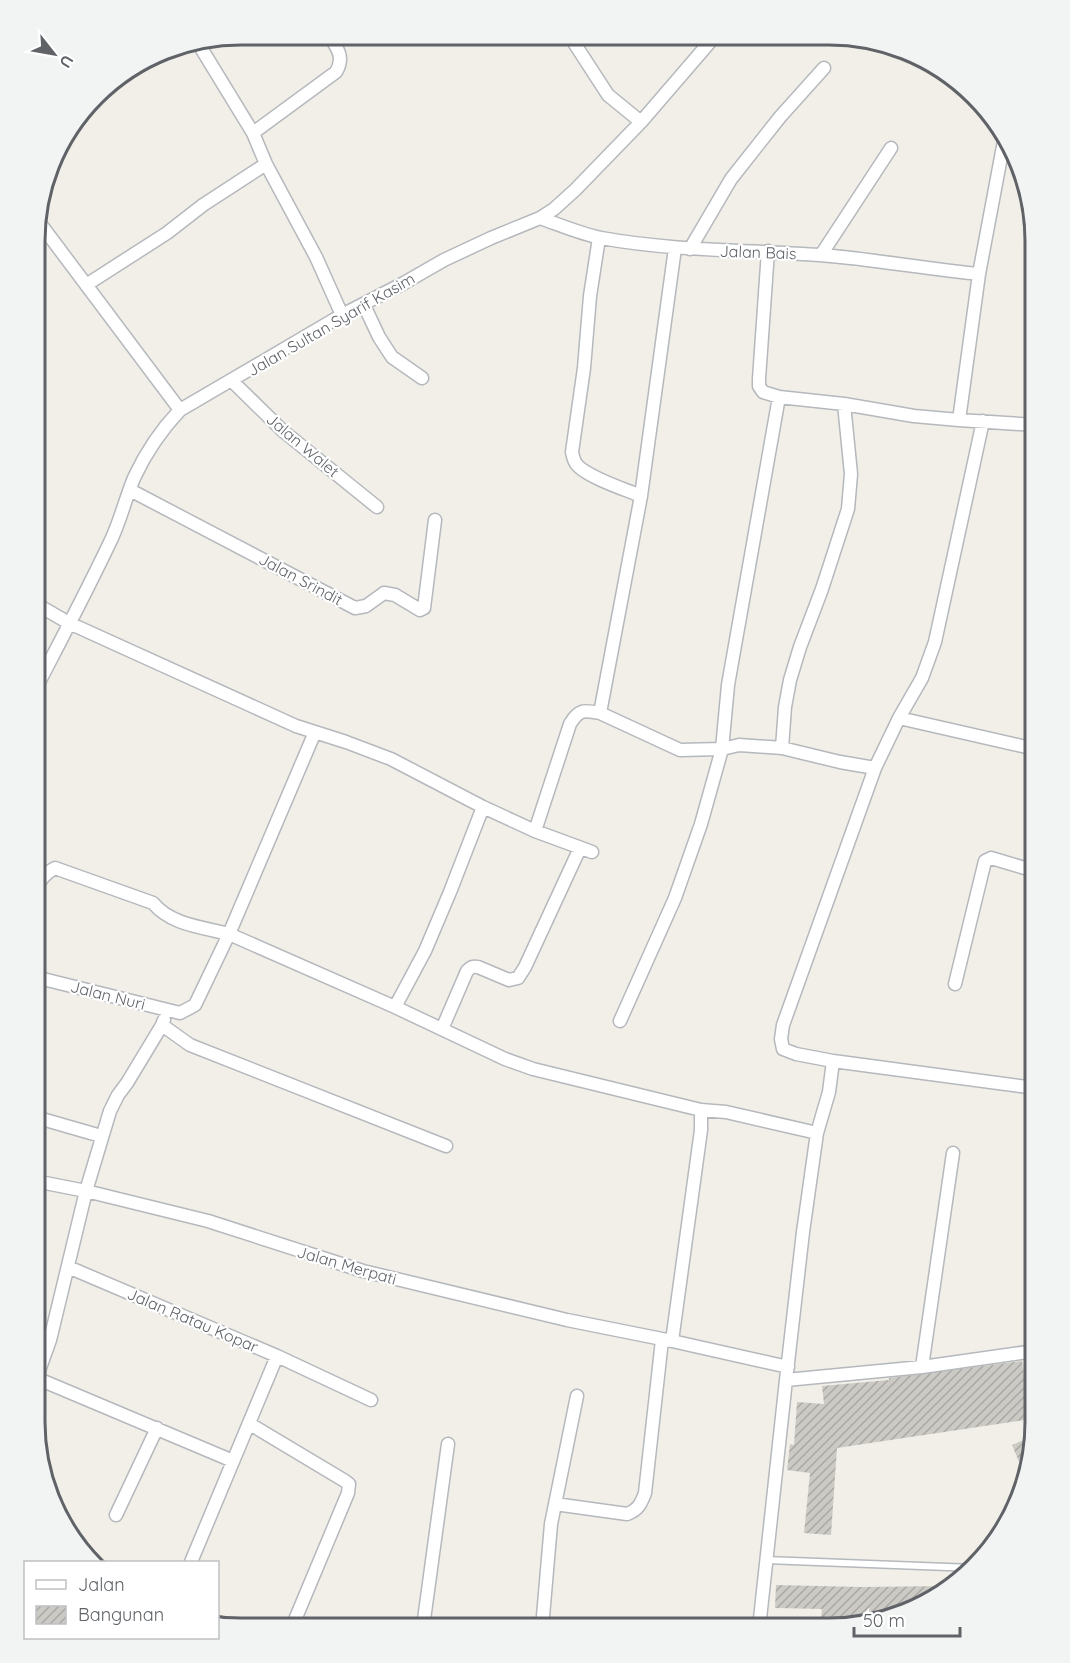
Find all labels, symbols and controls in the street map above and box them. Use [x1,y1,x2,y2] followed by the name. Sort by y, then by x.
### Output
[24,24,84,84] north arrow
[55,52,78,72] text: U
[719,241,797,263] street label: Jalan Bais
[244,268,418,380] street label: Jalan Sultan Syarif Kasim
[263,409,343,481] street label: Jalan Walet
[256,549,346,609] street label: Jalan Srindit
[69,976,147,1014] street label: Jalan Nuri
[295,1241,399,1289] street label: Jalan Merpati
[124,1283,262,1357] street label: Jalan Ratau Kopar
[24,1561,219,1639] legend
[78,1573,125,1596] text: Jalan
[854,1600,960,1638] scale bar
[78,1603,164,1626] text: Bangunan
[863,1609,905,1632] text: 50 m

